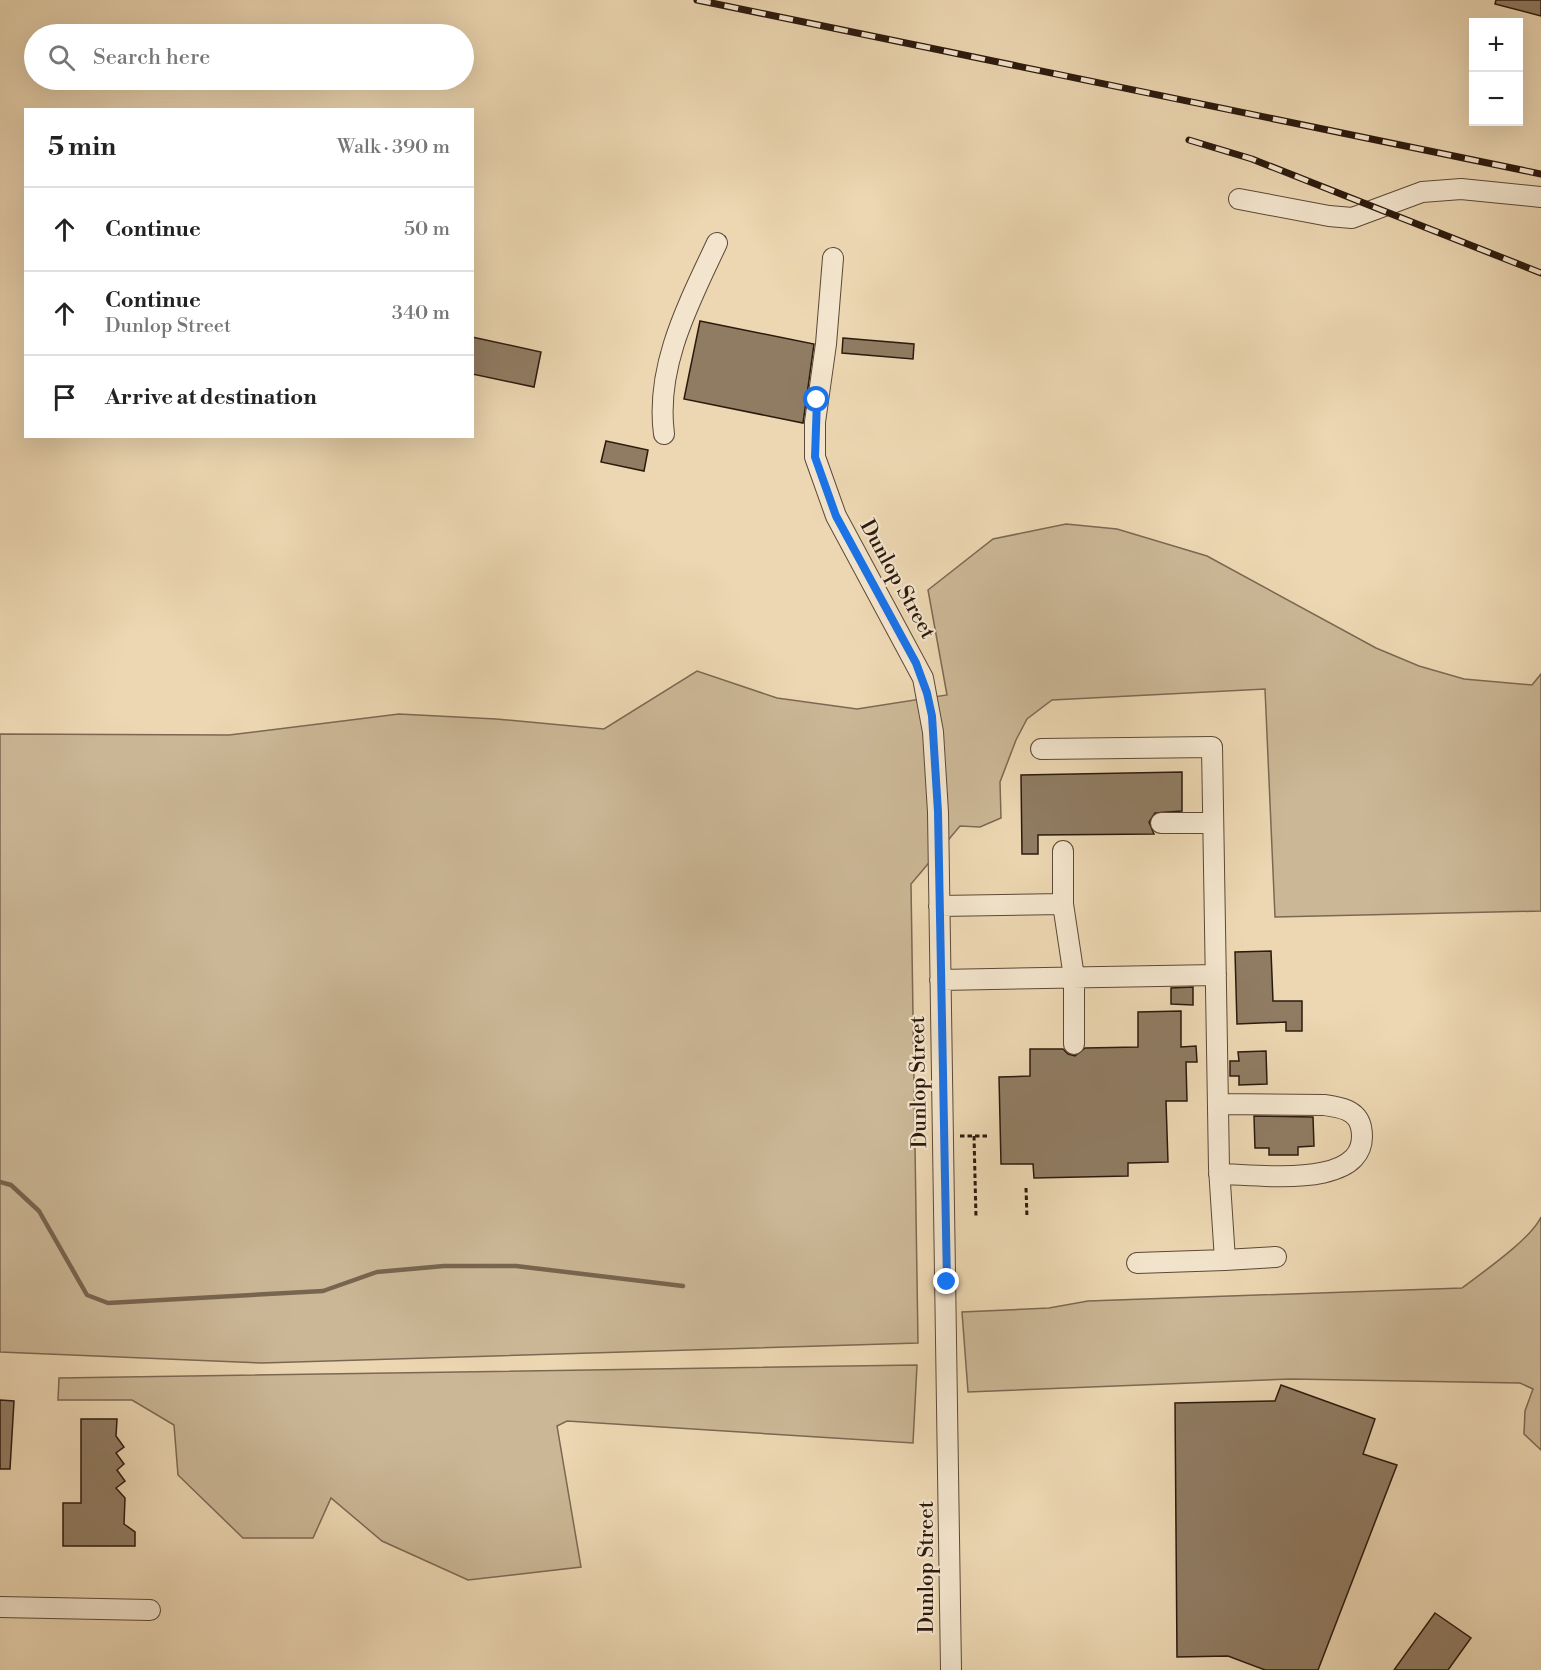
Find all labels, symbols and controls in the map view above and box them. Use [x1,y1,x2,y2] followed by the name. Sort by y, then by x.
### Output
[1469,18,1523,126] map controls
[1469,18,1523,72] button: +
[24,24,474,90] search box
[45,41,78,74] icon: search
[93,44,210,71] text: Search here
[1469,72,1523,126] button: −
[48,131,116,163] text: 5 min
[337,135,450,160] text: Walk · 390 m
[48,213,81,246] icon: ahead
[105,216,201,243] text: Continue
[404,217,450,242] text: 50 m
[105,287,201,314] text: Continue
[48,297,81,330] icon: ahead
[392,301,450,326] text: 340 m
[105,314,231,339] text: Dunlop Street
[48,381,81,414] icon: arrive
[105,384,317,411] text: Arrive at destination
[803,386,829,412] route start
[854,515,941,644] street label: Dunlop Street
[905,1015,933,1148] street label: Dunlop Street
[933,1268,959,1294] route end
[914,1500,940,1633] street label: Dunlop Street

